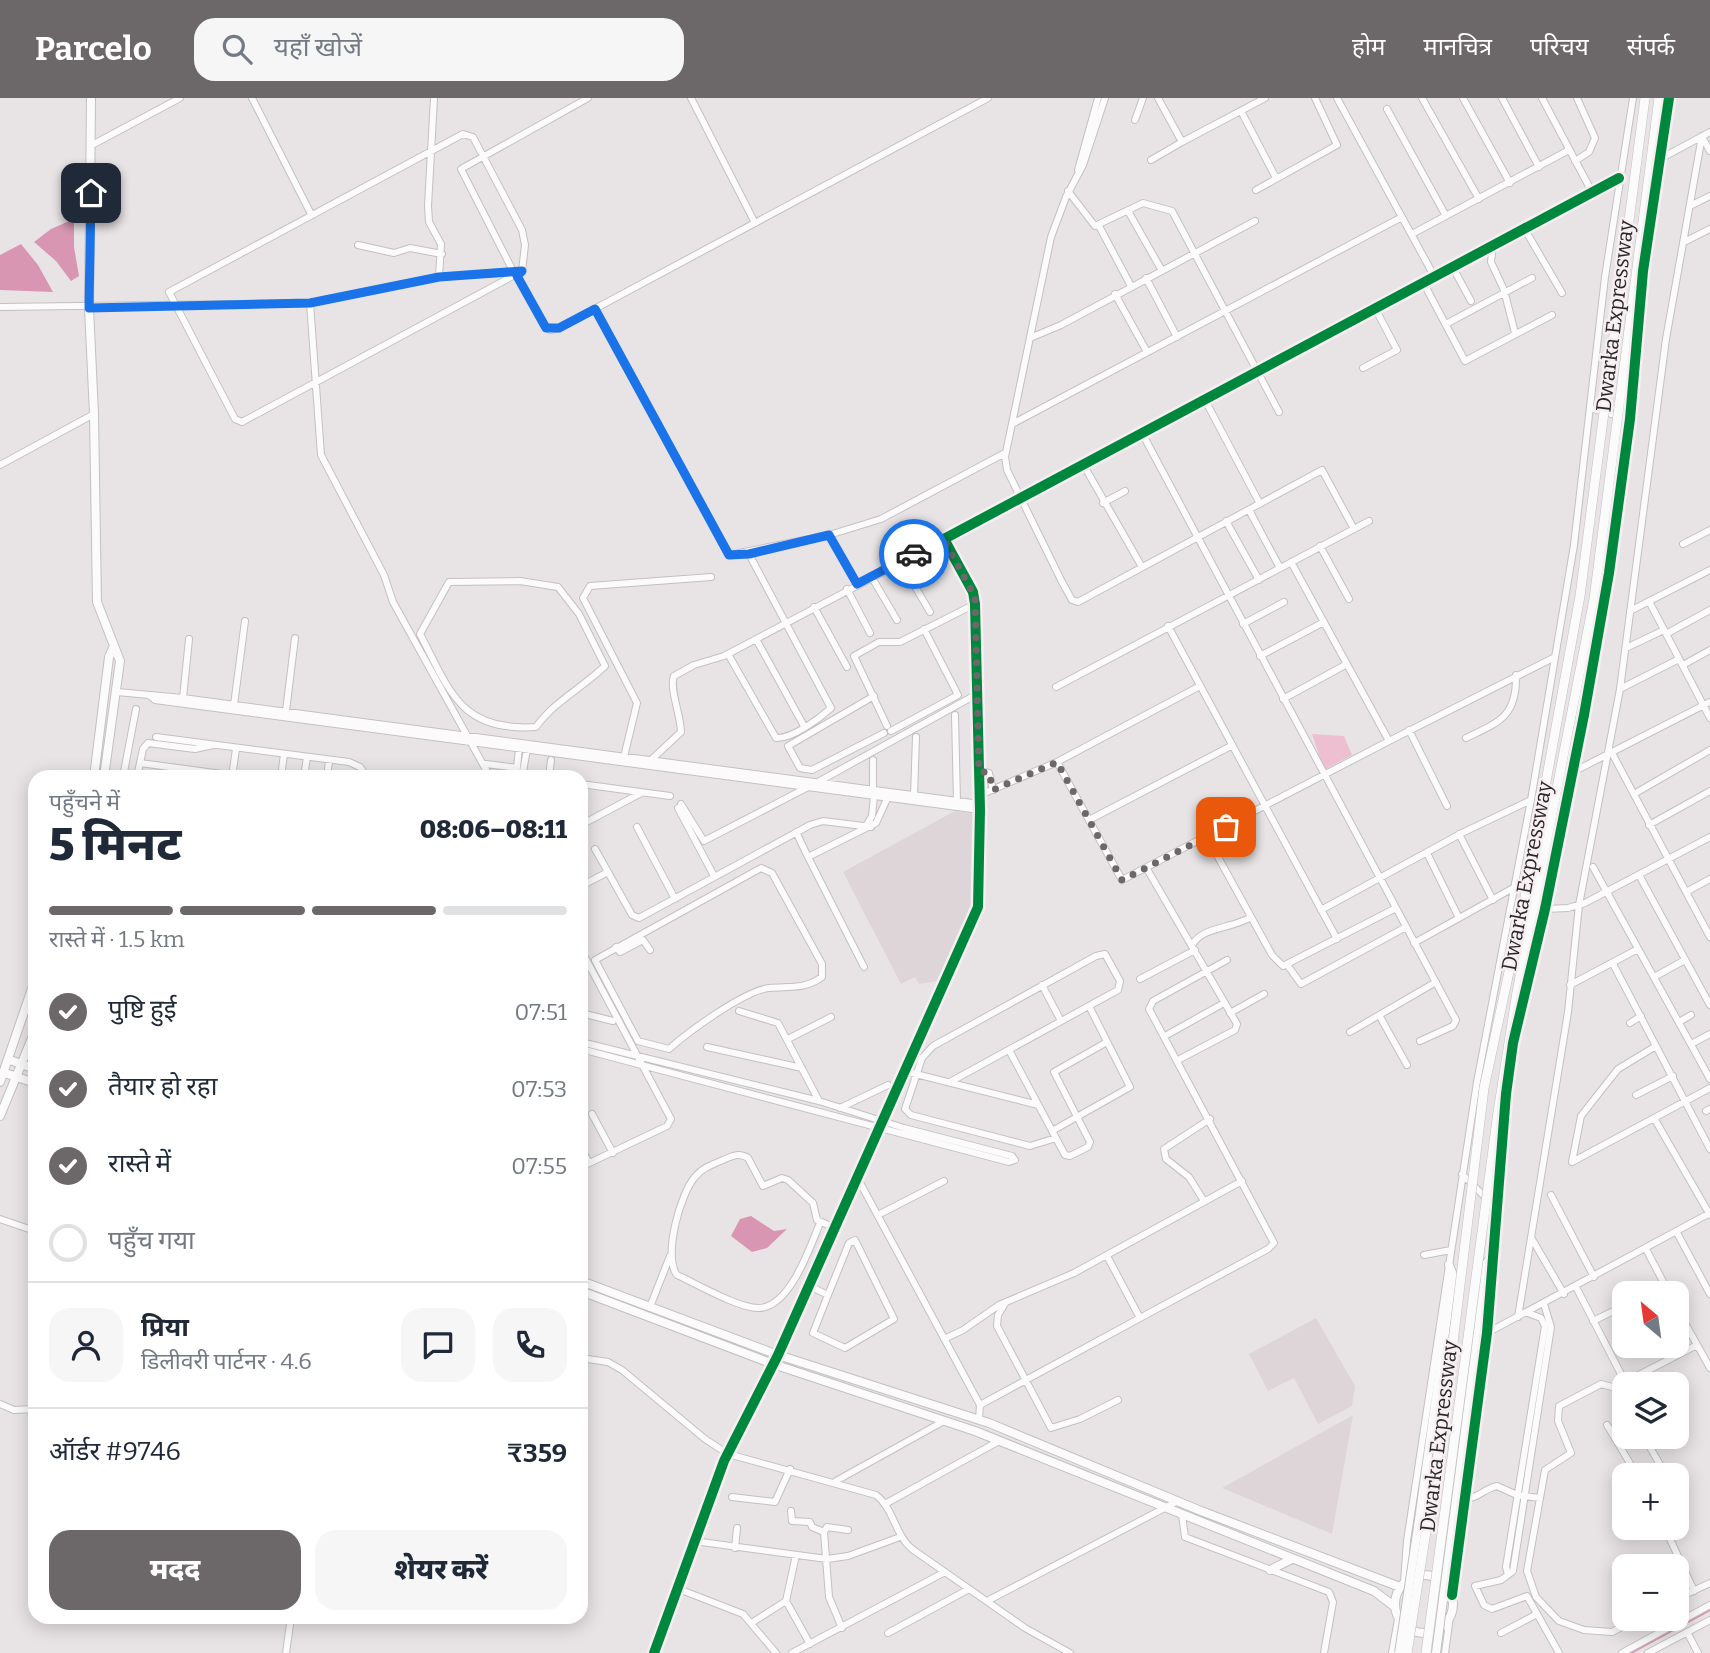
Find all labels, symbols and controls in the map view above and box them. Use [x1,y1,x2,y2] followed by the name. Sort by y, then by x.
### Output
[194,18,684,81] search box
[35,29,152,69] text: Parcelo
[218,30,256,68] icon: search
[274,32,362,63] text: यहाँ खोजें
[1352,33,1385,61] text: होम
[1423,33,1492,61] text: मानचित्र
[1530,33,1589,61] text: परिचय
[1627,33,1675,61] text: संपर्क
[61,163,121,223] pin
[72,174,110,212] icon: home
[1590,218,1640,413] street label: Dwarka Expressway
[879,519,949,589] courier
[895,535,933,573] icon: car
[1496,778,1558,973] street label: Dwarka Expressway
[49,788,120,816] text: पहुँचने में
[1196,797,1256,857] pin
[1207,808,1245,846] icon: bag
[420,814,567,845] text: 08:06–08:11
[49,817,181,872] text: 5 मिनट
[49,925,185,953] text: रास्ते में · 1.5 km
[49,993,87,1031] icon: check
[108,994,176,1025] text: पुष्टि हुई
[515,998,567,1026] text: 07:51
[49,1070,87,1108] icon: check
[108,1071,217,1102] text: तैयार हो रहा
[511,1075,567,1103] text: 07:53
[49,1147,87,1185] icon: check
[108,1148,171,1179] text: रास्ते में
[511,1152,567,1180] text: 07:55
[108,1225,195,1256] text: पहुँच गया
[1612,1281,1689,1358] north arrow
[1612,1281,1689,1631] map controls
[49,1308,123,1382] button: person
[401,1308,475,1382] button: chat
[493,1308,567,1382] button: phone
[141,1312,189,1343] text: प्रिया
[1414,1338,1464,1533] street label: Dwarka Expressway
[141,1347,312,1375] text: डिलीवरी पार्टनर · 4.6
[1612,1372,1689,1449] button: layers
[49,1436,181,1467] text: ऑर्डर #9746
[506,1438,567,1469] text: ₹359
[1612,1463,1689,1540] button: +
[49,1530,301,1610] button: मदद
[315,1530,567,1610] button: शेयर करें
[1612,1554,1689,1631] button: −

